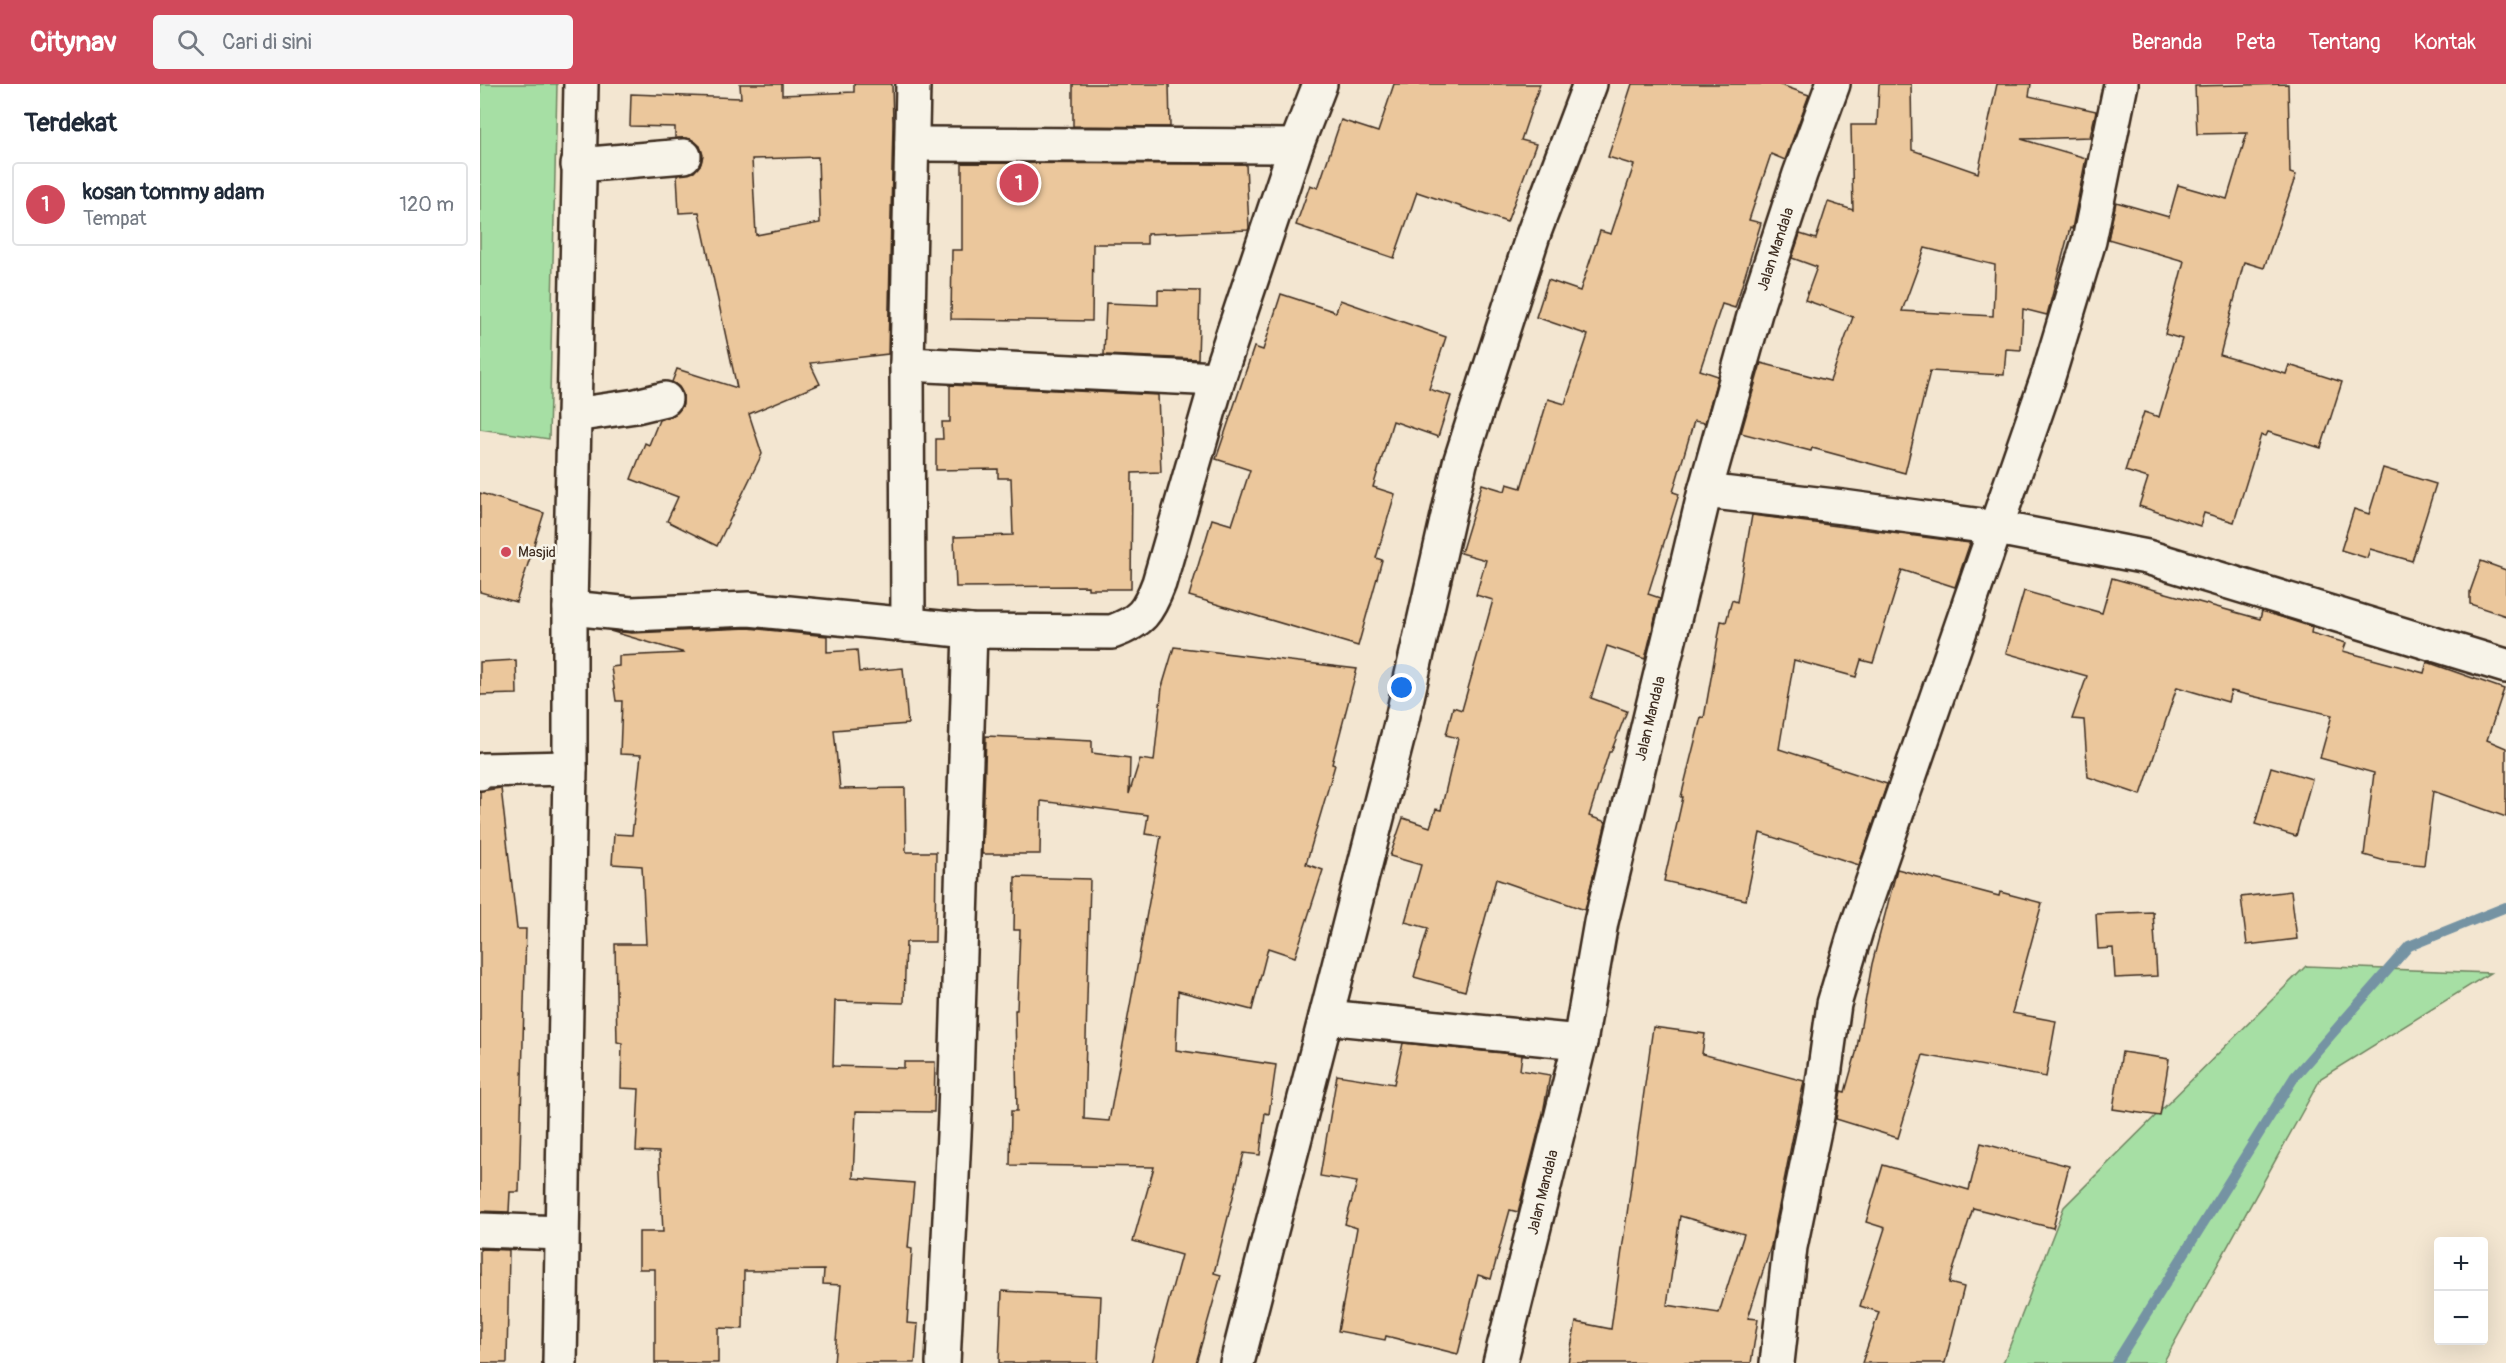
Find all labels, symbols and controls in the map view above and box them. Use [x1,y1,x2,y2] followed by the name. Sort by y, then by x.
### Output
[153,15,573,69] search box
[30,25,117,60] text: Citynav
[174,26,207,59] icon: search
[222,28,312,56] text: Cari di sini
[2132,29,2202,56] text: Beranda
[2235,29,2276,56] text: Peta
[2309,29,2381,56] text: Tentang
[2414,29,2476,56] text: Kontak
[24,107,117,139] text: Terdekat
[1000,160,1038,206] pin: 1
[83,178,265,206] text: kosan tommy adam
[42,192,49,217] text: 1
[399,192,454,217] text: 120 m
[1753,205,1798,293] street label: Jalan Mandala
[83,206,147,231] text: Tempat
[518,543,556,562] place label: Masjid
[499,545,513,559] marker: Masjid
[1387,673,1416,702] your location
[1631,674,1670,763] street label: Jalan Mandala
[1523,1148,1562,1237] street label: Jalan Mandala
[2434,1237,2488,1345] map controls
[2434,1237,2488,1291] button: +
[2434,1291,2488,1345] button: −

